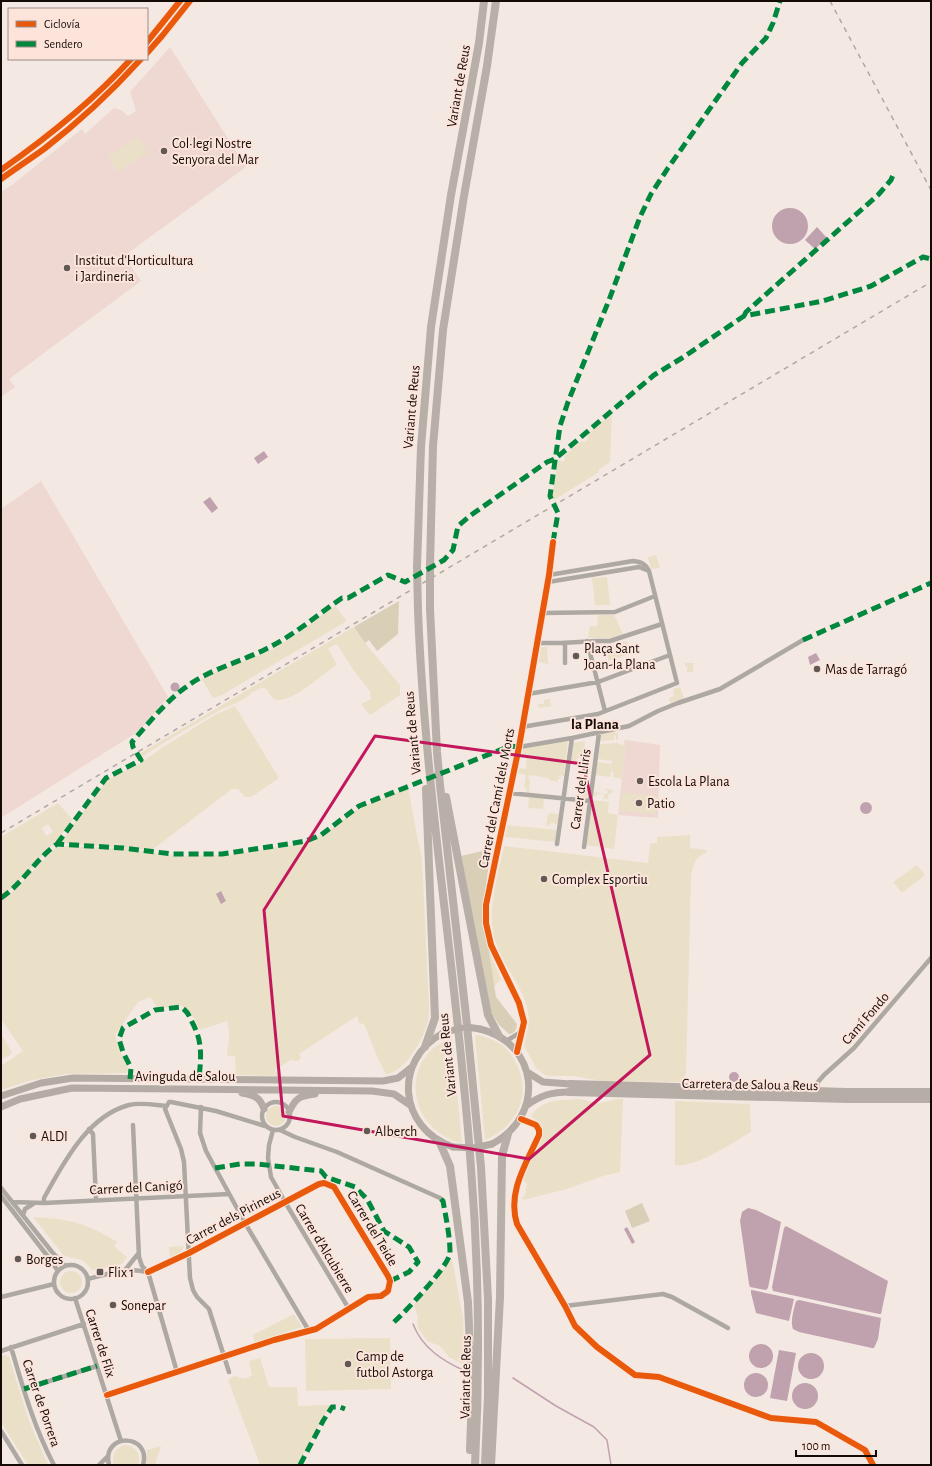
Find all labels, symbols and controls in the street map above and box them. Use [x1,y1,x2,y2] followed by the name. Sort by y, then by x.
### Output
[8,8,148,60] legend
[44,18,80,30] text: Ciclovía
[44,38,83,50] text: Sendero
[445,44,473,129] street label: Variant de Reus
[172,137,259,167] place label: Col·legi Nostre Senyora del Mar
[159,146,169,156] marker: Col·legi Nostre Senyora del Mar
[75,254,194,284] place label: Institut d'Horticultura i Jardineria
[62,263,72,273] marker: Institut d'Horticultura i Jardineria
[401,365,423,449] street label: Variant de Reus
[584,642,656,672] place label: Plaça Sant Joan-la Plana
[571,651,581,661] marker: Plaça Sant Joan-la Plana
[825,663,907,677] place label: Mas de Tarragó
[812,664,822,674] marker: Mas de Tarragó
[402,691,424,775] street label: Variant de Reus
[571,717,619,732] district label: la Plana
[477,727,517,869] street label: Carrer del Camí dels Morts
[568,748,594,830] street label: Carrer del Lliris
[648,775,730,789] place label: Escola La Plana
[635,776,645,786] marker: Escola La Plana
[647,797,675,811] place label: Patio
[634,798,644,808] marker: Patio
[552,873,648,887] place label: Complex Esportiu
[539,874,549,884] marker: Complex Esportiu
[839,990,892,1047] street label: Camí Fondo
[437,1013,459,1097] street label: Variant de Reus
[135,1070,235,1084] street label: Avinguda de Salou
[682,1077,818,1093] street label: Carretera de Salou a Reus
[375,1125,417,1139] place label: Alberch
[362,1126,372,1136] marker: Alberch
[41,1130,68,1144] place label: ALDI
[28,1131,38,1141] marker: ALDI
[89,1179,183,1197] street label: Carrer del Canigó
[184,1186,283,1248] street label: Carrer dels Pirineus
[344,1189,400,1269] street label: Carrer del Teide
[292,1202,356,1296] street label: Carrer d'Alcubierre
[26,1253,63,1267] place label: Borges
[13,1254,23,1264] marker: Borges
[108,1266,134,1280] place label: Flix 1
[95,1267,105,1277] marker: Flix 1
[121,1299,166,1313] place label: Sonepar
[108,1300,118,1310] marker: Sonepar
[82,1307,118,1379] street label: Carrer de Flix
[458,1335,474,1419] street label: Variant de Reus
[356,1350,434,1380] place label: Camp de futbol Astorga
[20,1358,63,1449] street label: Carrer de Porrera
[343,1359,353,1369] marker: Camp de futbol Astorga
[796,1432,876,1458] scale bar
[802,1440,830,1452] text: 100 m

